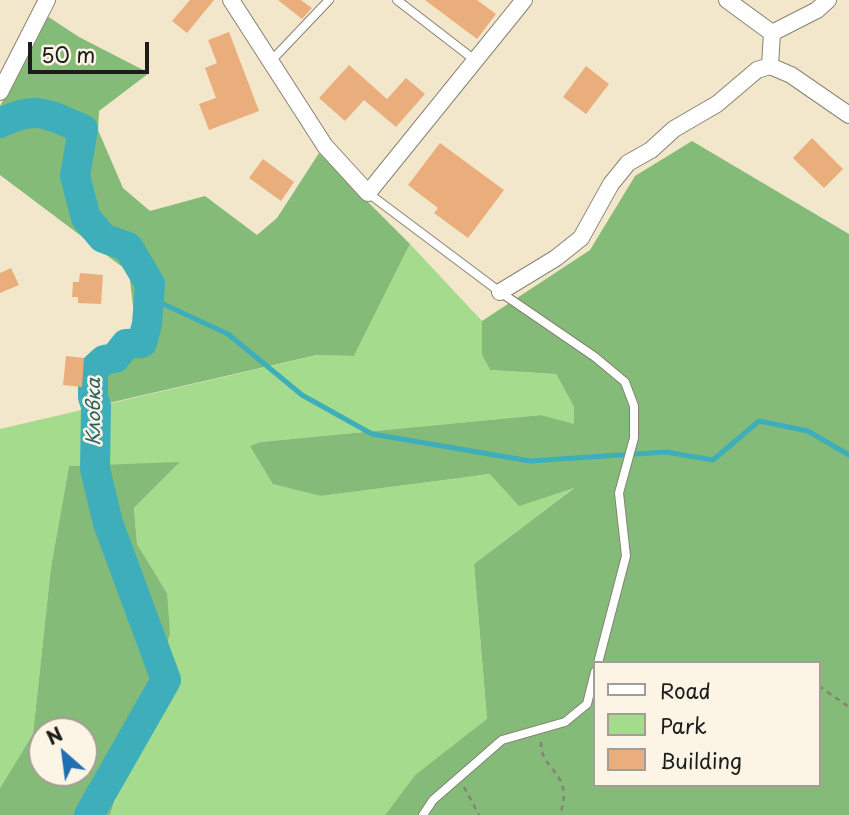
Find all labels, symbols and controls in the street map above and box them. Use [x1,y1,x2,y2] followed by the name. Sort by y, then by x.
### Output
[32,28,152,72] scale bar
[41,38,95,70] text: 50 m
[84,378,106,446] water label: Кловка
[594,661,821,787] legend
[660,674,711,706] text: Road
[660,709,707,741] text: Park
[28,717,98,787] north arrow
[41,719,67,751] text: N
[660,744,742,776] text: Building

